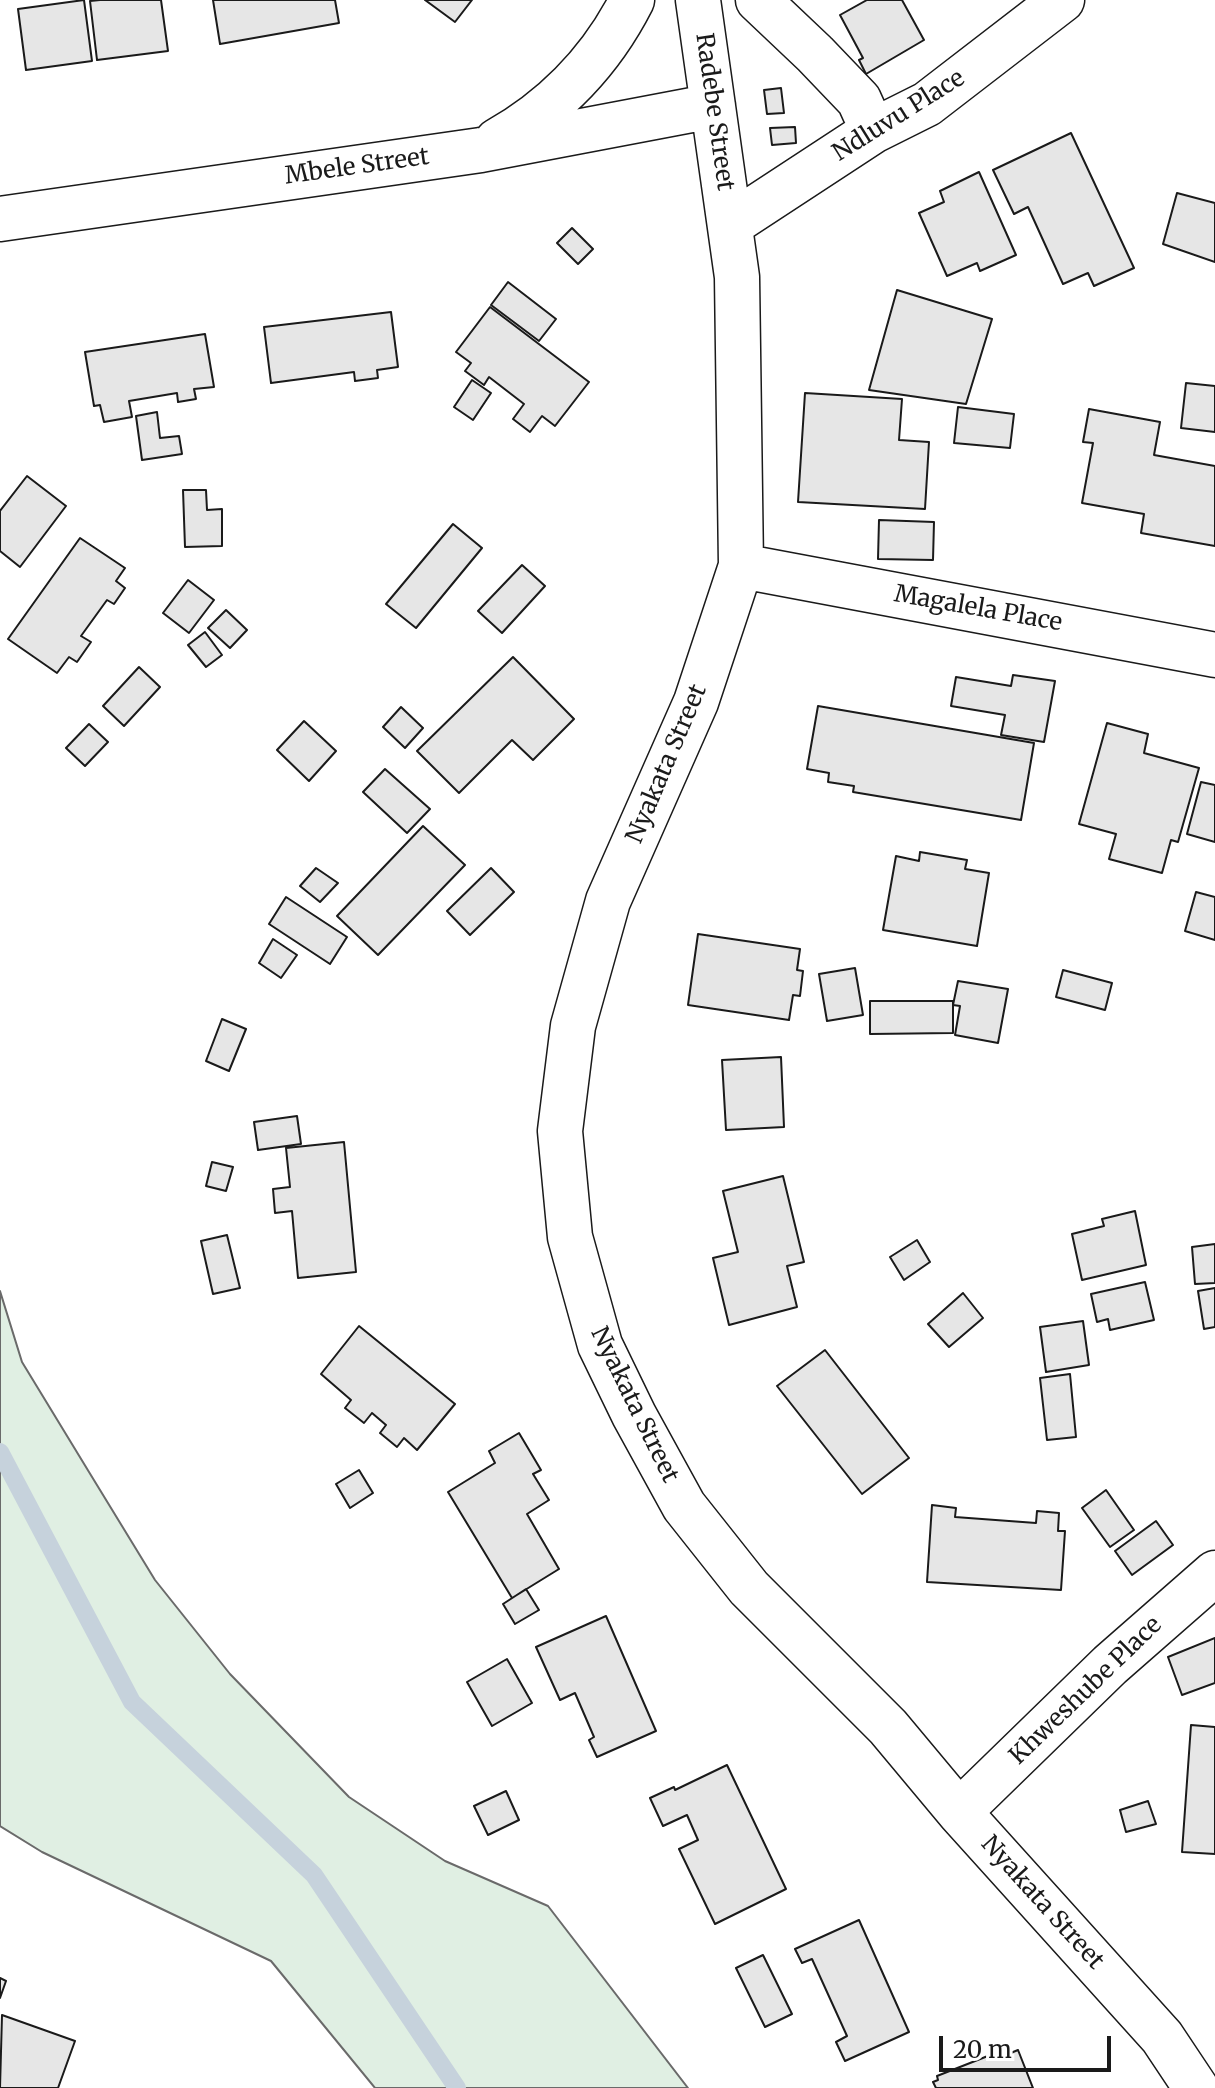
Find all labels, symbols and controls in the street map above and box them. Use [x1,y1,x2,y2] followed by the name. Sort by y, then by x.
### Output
[689,31,739,193] street label: Radebe Street
[828,64,970,168] street label: Ndluvu Place
[283,143,431,191] street label: Mbele Street
[892,580,1064,638] street label: Magalela Place
[621,680,713,848] street label: Nyakata Street
[584,1323,684,1487] street label: Nyakata Street
[1004,1611,1168,1771] street label: Khweshube Place
[975,1830,1109,1976] street label: Nyakata Street
[943,2020,1115,2070] scale bar
[953,2034,1012,2065] text: 20 m

